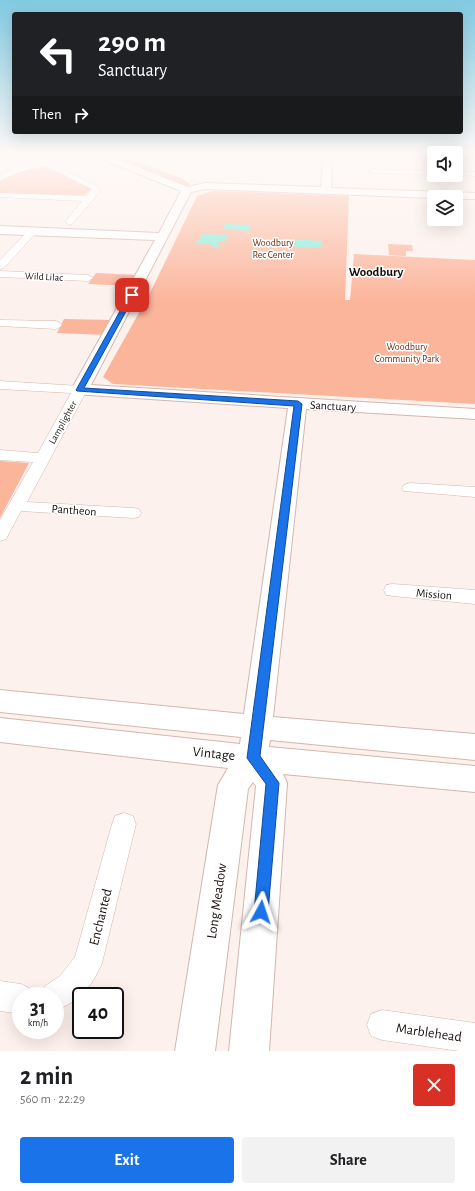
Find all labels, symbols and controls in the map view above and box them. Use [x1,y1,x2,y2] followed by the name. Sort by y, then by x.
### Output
[32,28,84,80] icon: left
[98,29,166,57] text: 290 m
[98,62,167,80] text: Sanctuary
[70,104,92,126] icon: right
[32,107,62,122] text: Then
[427,146,463,226] map controls
[427,146,463,182] button: sound
[427,190,463,226] button: layers
[252,238,294,260] park label: Woodbury Rec Center
[349,266,404,279] district label: Woodbury
[25,271,63,283] street label: Wild Lilac
[115,278,149,312] pin
[121,284,143,306] icon: arrive
[375,342,440,364] park label: Woodbury Community Park
[47,399,79,446] street label: Lamplighter
[310,399,356,414] street label: Sanctuary
[51,502,97,518] street label: Pantheon
[415,586,453,602] street label: Mission
[192,745,236,763] street label: Vintage
[205,862,229,940] street label: Long Meadow
[87,887,115,947] street label: Enchanted
[240,891,282,933] position arrow
[72,987,124,1039] speed limit sign: 40
[30,998,46,1018] text: 31
[28,1018,48,1028] text: km/h
[395,1021,463,1045] street label: Marblehead
[413,1064,455,1106] button: close
[20,1065,73,1089] text: 2 min
[20,1093,85,1106] text: 560 m · 22:29
[20,1137,234,1183] button: Exit
[242,1137,455,1183] button: Share

